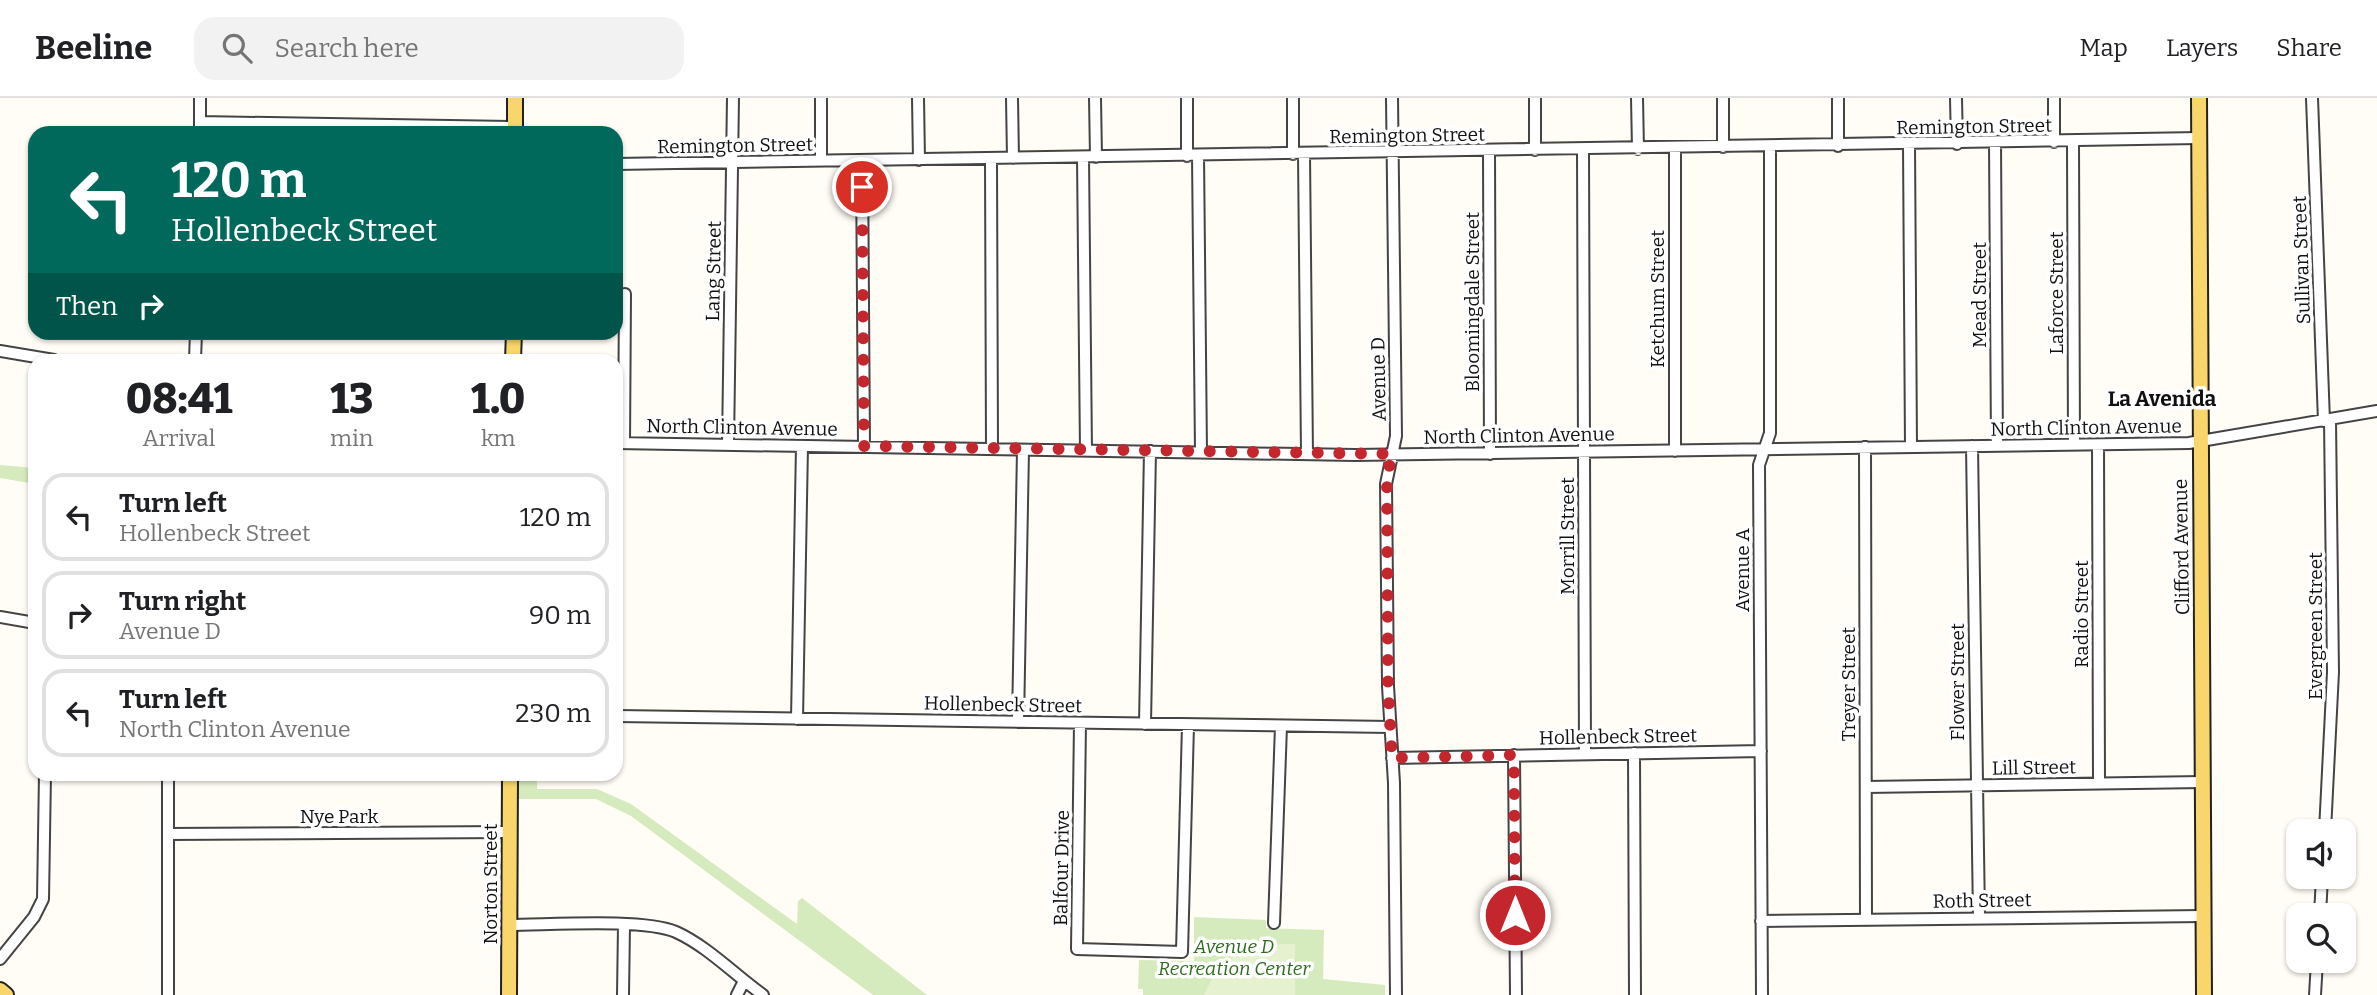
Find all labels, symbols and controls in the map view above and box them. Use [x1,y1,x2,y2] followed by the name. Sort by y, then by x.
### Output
[194,17,684,80] search box
[35,28,152,68] text: Beeline
[218,29,256,67] icon: search
[274,33,419,64] text: Search here
[2080,34,2128,62] text: Map
[2166,34,2238,62] text: Layers
[2276,34,2342,62] text: Share
[1896,114,2052,139] street label: Remington Street
[1329,123,1485,148] street label: Remington Street
[657,133,813,158] street label: Remington Street
[171,151,306,210] text: 120 m
[56,154,147,245] icon: left
[832,157,892,217] pin
[843,168,881,206] icon: arrive
[2288,195,2315,325] street label: Sullivan Street
[171,211,437,249] text: Hollenbeck Street
[1461,212,1484,392] street label: Bloomingdale Street
[701,220,726,322] street label: Lang Street
[1646,230,1669,368] street label: Ketchum Street
[2045,231,2068,355] street label: Laforce Street
[1968,242,1991,348] street label: Mead Street
[132,287,170,325] icon: right
[56,291,118,322] text: Then
[1366,337,1391,421] street label: Avenue D
[126,374,232,424] text: 08:41
[330,374,373,424] text: 13
[471,374,525,424] text: 1.0
[2108,386,2216,412] district label: La Avenida
[646,414,838,441] street label: North Clinton Avenue
[1990,414,2182,441] street label: North Clinton Avenue
[1423,422,1615,449] street label: North Clinton Avenue
[143,424,215,452] text: Arrival
[330,424,373,452] text: min
[481,424,516,452] text: km
[1556,477,1579,595] street label: Morrill Street
[2169,479,2194,615] street label: Clifford Avenue
[119,488,227,519] text: Turn left
[60,498,98,536] icon: left
[520,502,591,533] text: 120 m
[119,519,310,547] text: Hollenbeck Street
[1731,527,1754,612] street label: Avenue A
[2304,552,2327,700] street label: Evergreen Street
[2070,560,2093,668] street label: Radio Street
[119,586,246,617] text: Turn right
[60,596,98,634] icon: right
[529,600,591,631] text: 90 m
[119,617,221,645] text: Avenue D
[1946,623,1969,741] street label: Flower Street
[1837,627,1860,741] street label: Treyer Street
[119,684,227,715] text: Turn left
[924,692,1082,717] street label: Hollenbeck Street
[60,694,98,732] icon: left
[515,698,591,729] text: 230 m
[119,715,351,743] text: North Clinton Avenue
[1539,724,1697,749] street label: Hollenbeck Street
[1992,755,2076,780] street label: Lill Street
[300,805,378,828] street label: Nye Park
[1049,810,1074,926] street label: Balfour Drive
[2286,819,2356,973] map controls
[2286,819,2356,889] button: sound
[479,823,502,945] street label: Norton Street
[1478,878,1552,952] position arrow
[1932,888,2032,913] street label: Roth Street
[2286,903,2356,973] button: search
[1158,935,1311,980] park label: Avenue D Recreation Center

